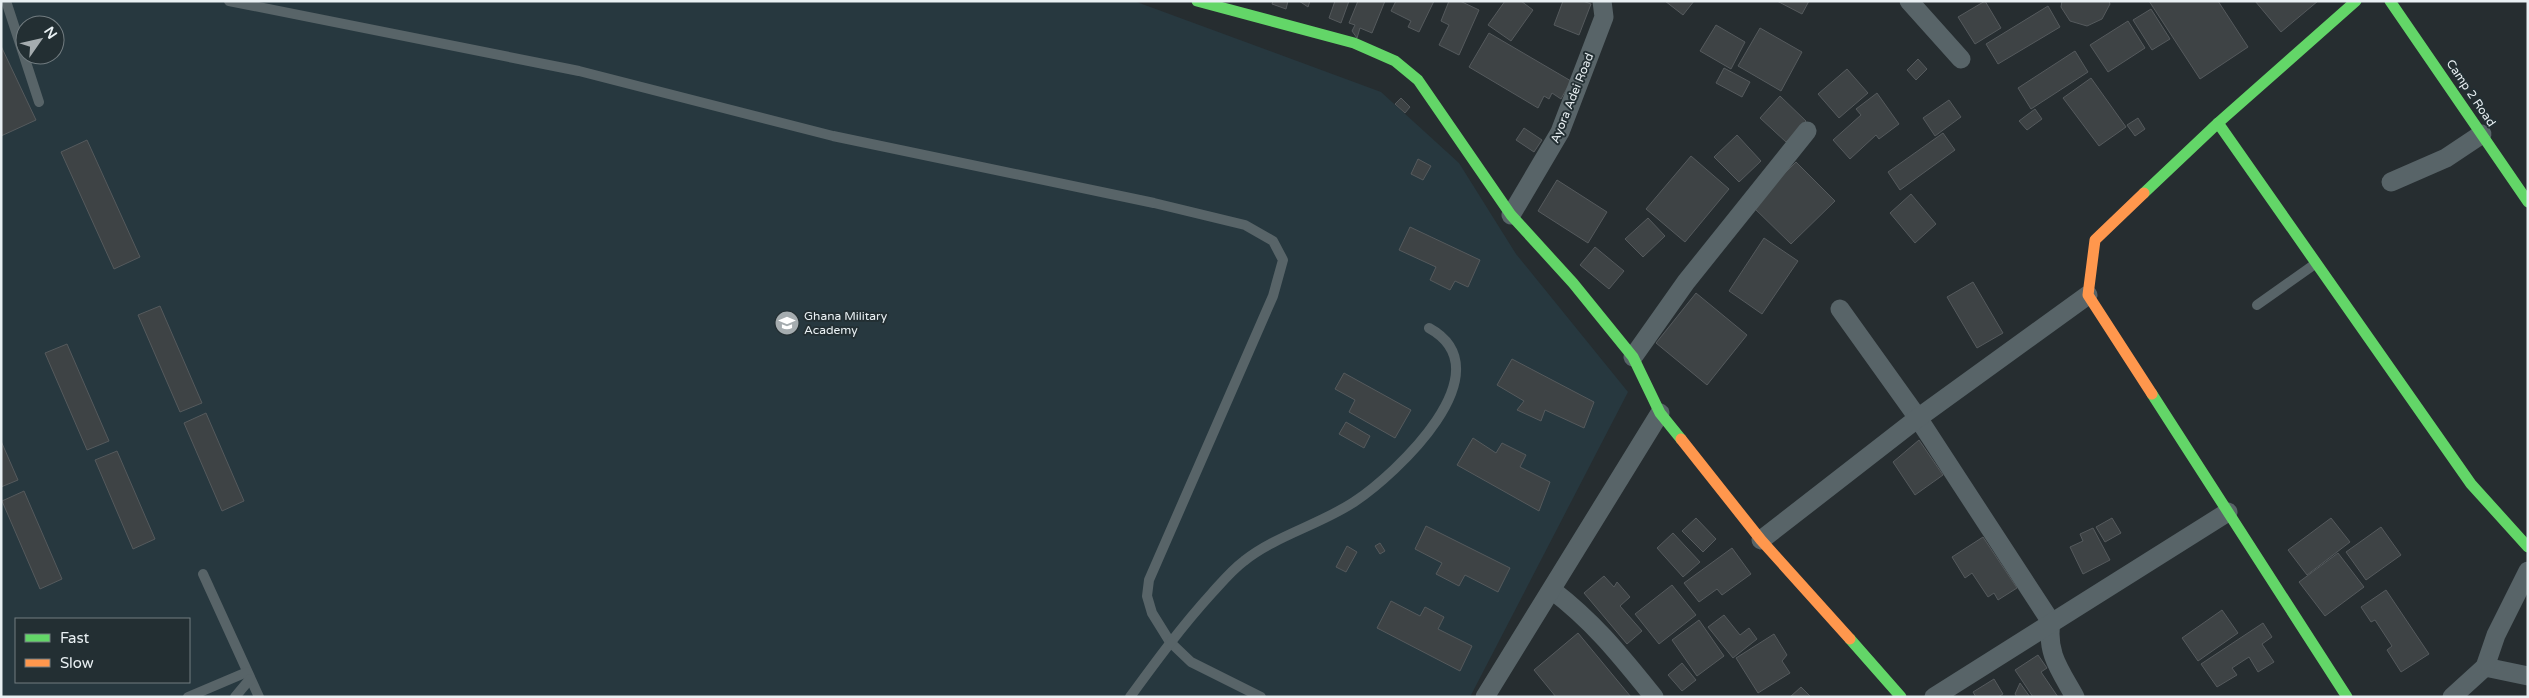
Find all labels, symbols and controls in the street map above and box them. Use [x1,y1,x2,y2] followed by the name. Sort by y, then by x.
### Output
[15,15,65,65] north arrow
[40,24,61,42] text: N
[1548,51,1596,145] street label: Ayora Adei Road
[2443,57,2499,129] street label: Camp 2 Road
[804,309,888,337] place label: Ghana Military Academy
[774,310,800,336] school or university icon: Ghana Military Academy
[15,618,190,683] legend
[60,629,90,647] text: Fast
[60,654,94,672] text: Slow

